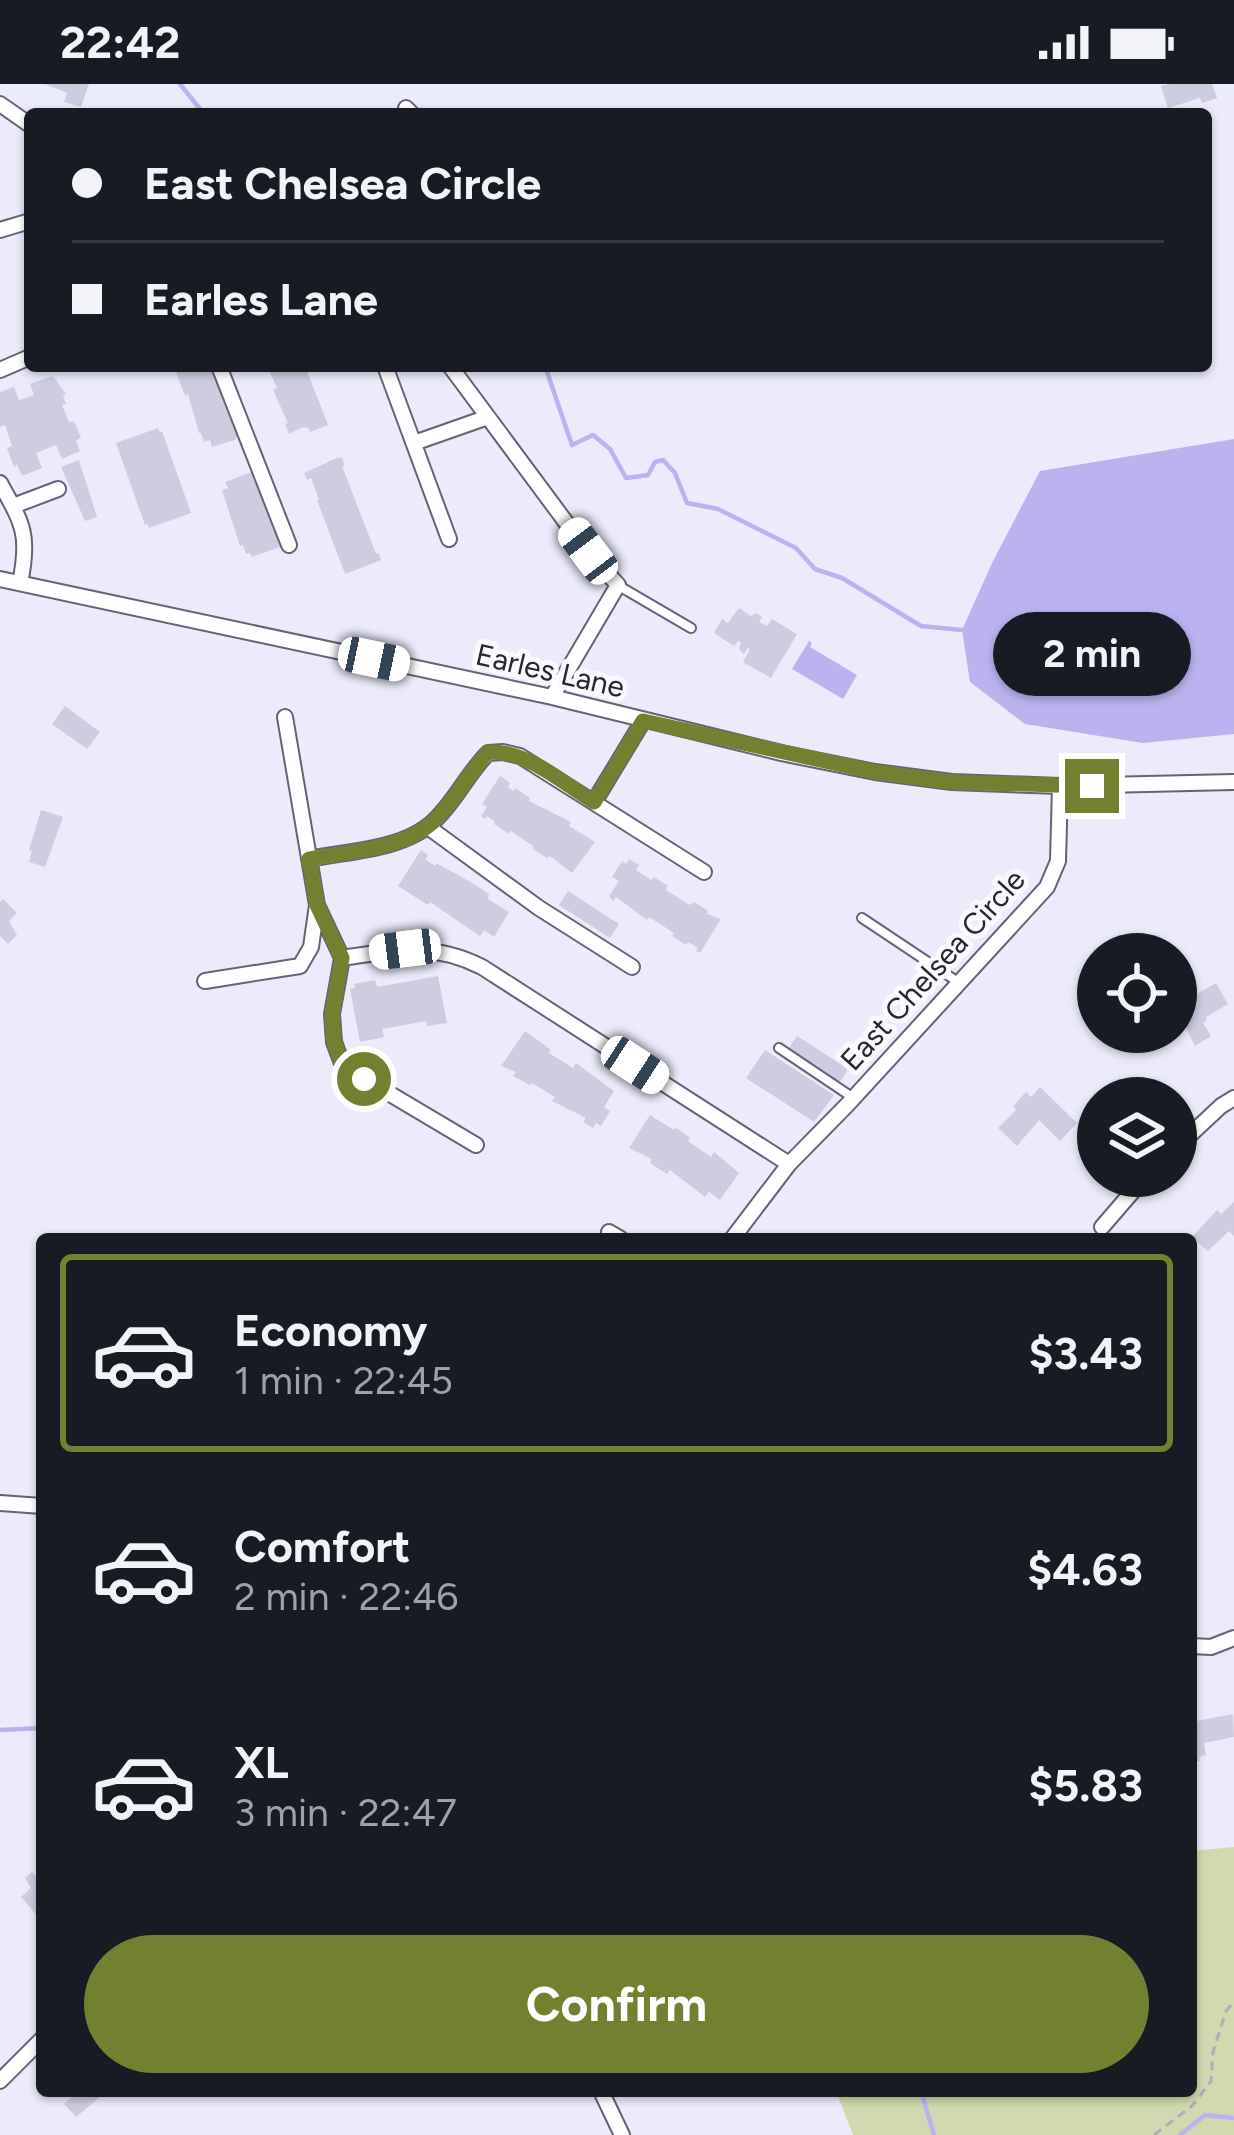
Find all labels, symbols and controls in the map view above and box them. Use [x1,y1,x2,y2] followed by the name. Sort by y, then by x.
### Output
[60,15,180,69] text: 22:42
[144,156,541,210] text: East Chelsea Circle
[144,272,378,326] text: Earles Lane
[552,511,624,591] car
[993,612,1191,696] callout: 2 min
[1043,630,1141,677] text: 2 min
[335,634,413,684] car
[472,635,628,706] street label: Earles Lane
[1065,759,1119,813] route end
[833,861,1033,1078] street label: East Chelsea Circle
[367,927,443,971] car
[1077,933,1197,1197] map controls
[1077,933,1197,1053] button: locate
[595,1030,675,1100] car
[337,1052,391,1106] route start
[1077,1077,1197,1197] button: layers
[90,1299,198,1407] icon: car
[234,1303,427,1357] text: Economy
[1028,1326,1143,1380] text: $3.43
[234,1357,453,1404] text: 1 min · 22:45
[90,1515,198,1623] icon: car
[234,1519,410,1573] text: Comfort
[1027,1542,1143,1596] text: $4.63
[234,1573,458,1620] text: 2 min · 22:46
[90,1731,198,1839] icon: car
[234,1735,289,1789] text: XL
[1028,1758,1143,1812] text: $5.83
[234,1789,457,1836] text: 3 min · 22:47
[84,1935,1149,2073] button: Confirm

